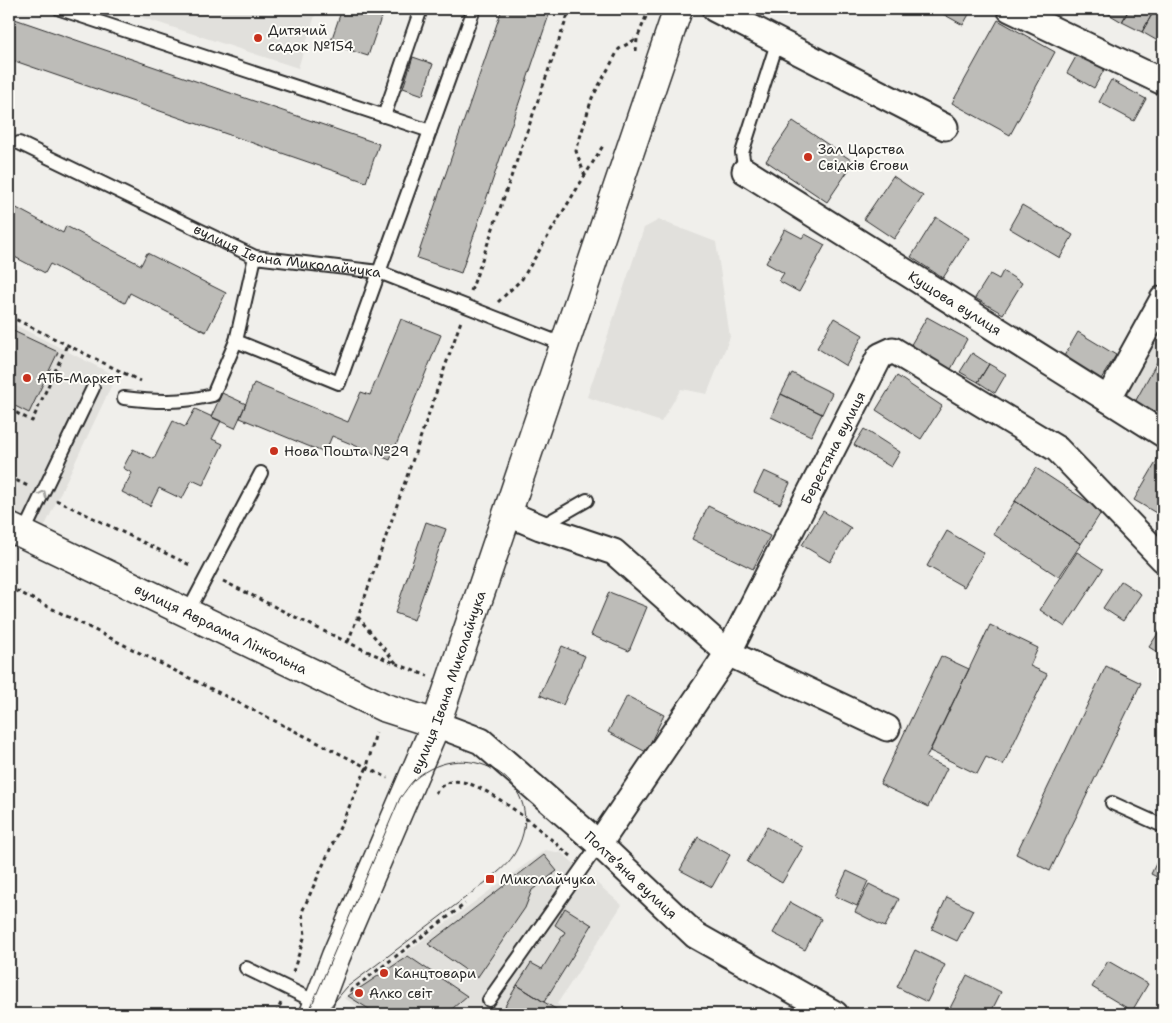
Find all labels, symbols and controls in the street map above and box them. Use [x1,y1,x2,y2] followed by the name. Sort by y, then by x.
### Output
[268,21,354,55] place label: Дитячий садок №154
[252,32,264,44] marker: Дитячий садок №154
[818,140,909,174] place label: Зал Царства Свідків Єгови
[802,151,814,163] marker: Зал Царства Свідків Єгови
[191,220,382,281] street label: вулиця Івана Миколайчука
[905,267,1005,339] street label: Кущова вулиця
[37,369,122,387] place label: АТБ-Маркет
[21,372,33,384] marker: АТБ-Маркет
[797,388,869,507] street label: Берестяна вулиця
[284,442,409,460] place label: Нова Пошта №29
[268,445,280,457] marker: Нова Пошта №29
[36,490,47,499] one-way arrow
[131,580,310,678] street label: вулиця Авраама Лінкольна
[407,588,490,777] street label: вулиця Івана Миколайчука
[581,827,681,923] street label: Полтвʼяна вулиця
[500,870,595,888] place label: Миколайчука
[484,873,496,885] marker: Миколайчука
[394,964,476,982] place label: Канцтовари
[378,967,390,979] marker: Канцтовари
[369,984,433,1002] place label: Алко світ
[353,987,365,999] marker: Алко світ

